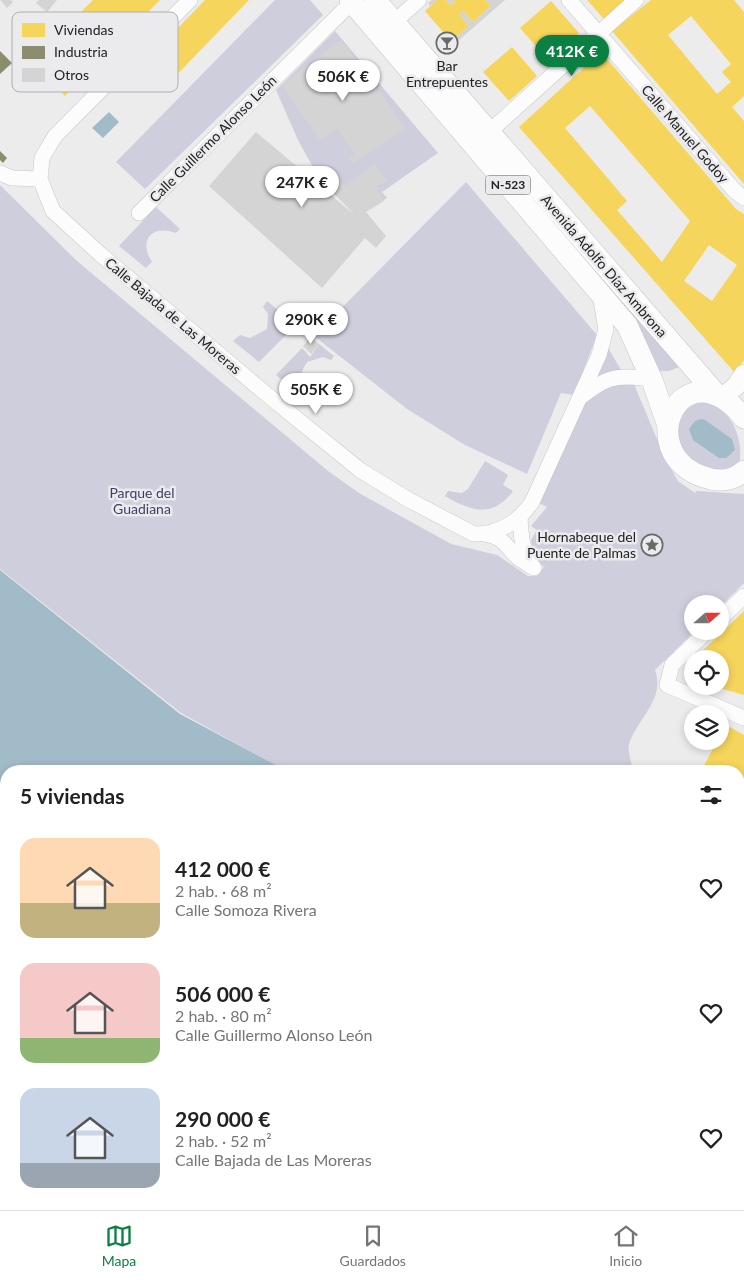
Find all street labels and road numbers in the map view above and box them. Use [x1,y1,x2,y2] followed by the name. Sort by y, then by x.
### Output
[146,72,280,206] street label: Calle Guillermo Alonso León
[638,81,733,187] street label: Calle Manuel Godoy
[486,176,530,194] road number: N-523
[538,191,671,341] street label: Avenida Adolfo Díaz Ambrona
[102,254,245,377] street label: Calle Bajada de Las Moreras

